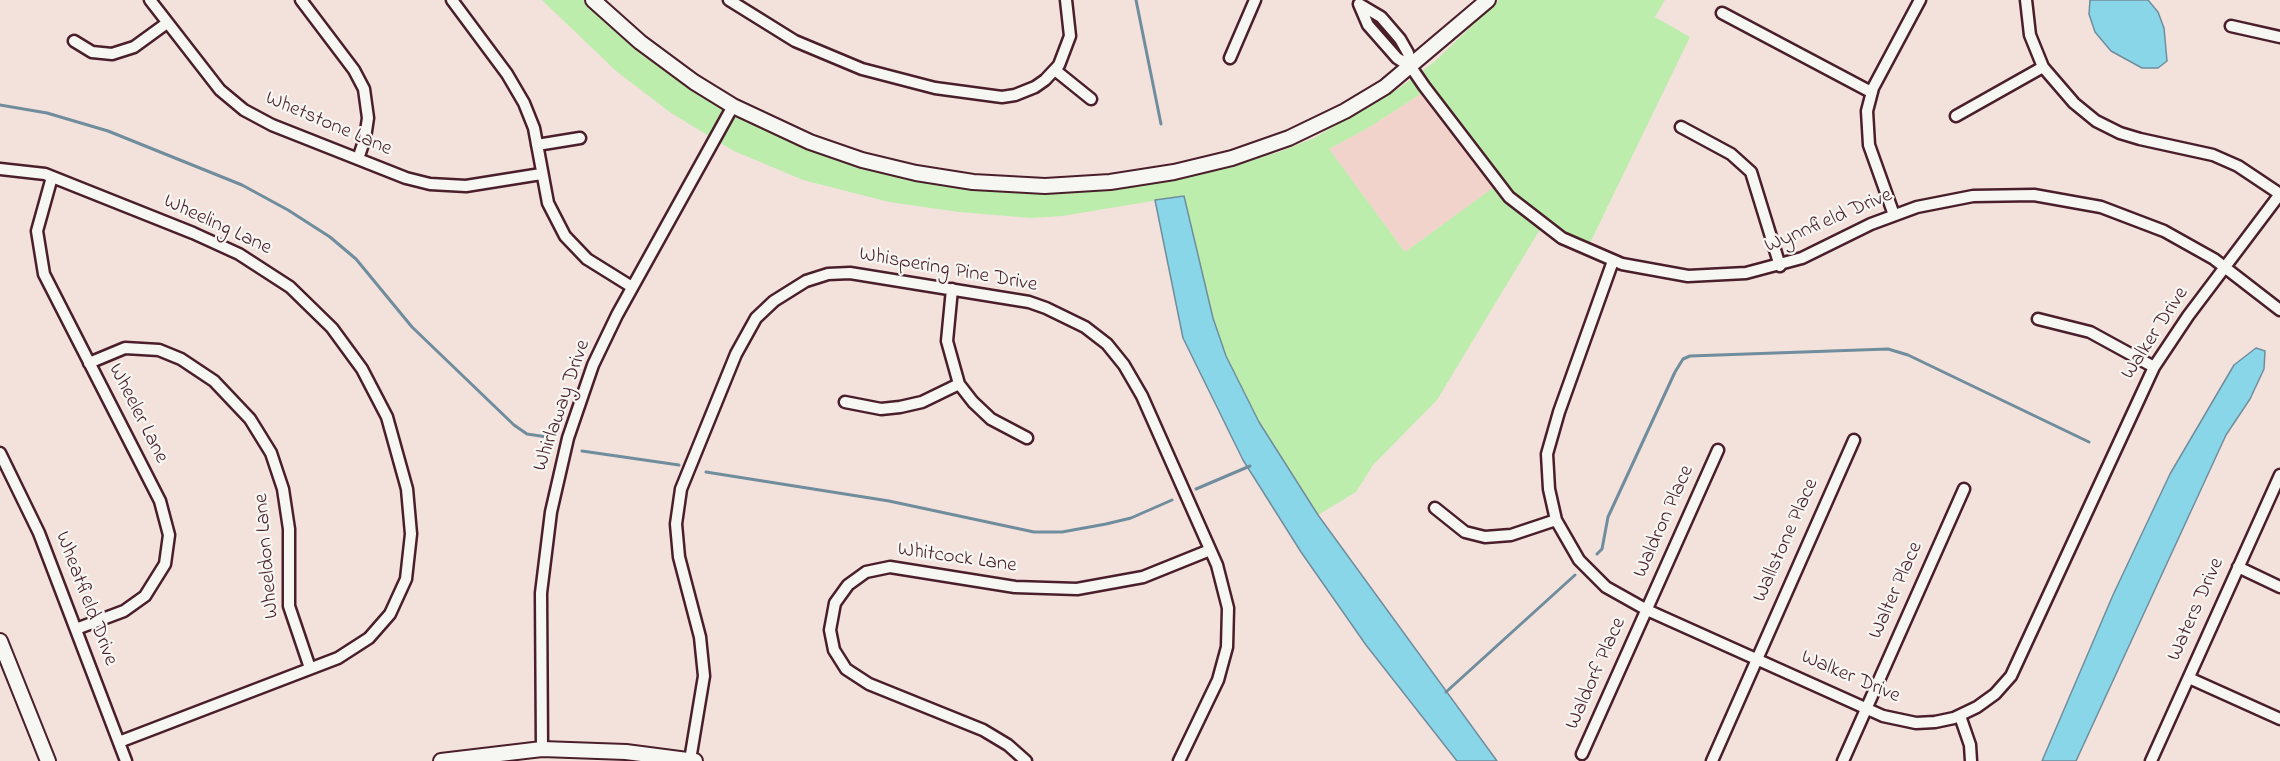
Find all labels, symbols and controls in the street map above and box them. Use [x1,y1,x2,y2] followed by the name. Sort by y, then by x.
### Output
[261,87,395,163] street label: Whetstone Lane
[1761,184,1897,260] street label: Wynnfield Drive
[159,190,275,262] street label: Wheeling Lane
[857,243,1039,299] street label: Whispering Pine Drive
[2117,283,2195,385] street label: Walker Drive
[529,337,597,475] street label: Whirlaway Drive
[101,360,173,468] street label: Wheeler Lane
[1629,462,1701,582] street label: Waldron Place
[1748,475,1826,607] street label: Wallstone Place
[250,492,286,620] street label: Wheeldon Lane
[48,528,122,670] street label: Wheatfield Drive
[896,538,1018,580] street label: Whitcock Lane
[1864,538,1930,644] street label: Walter Place
[2163,554,2231,666] street label: Waters Drive
[1561,614,1633,734] street label: Waldorf Place
[1797,646,1903,710] street label: Walker Drive

